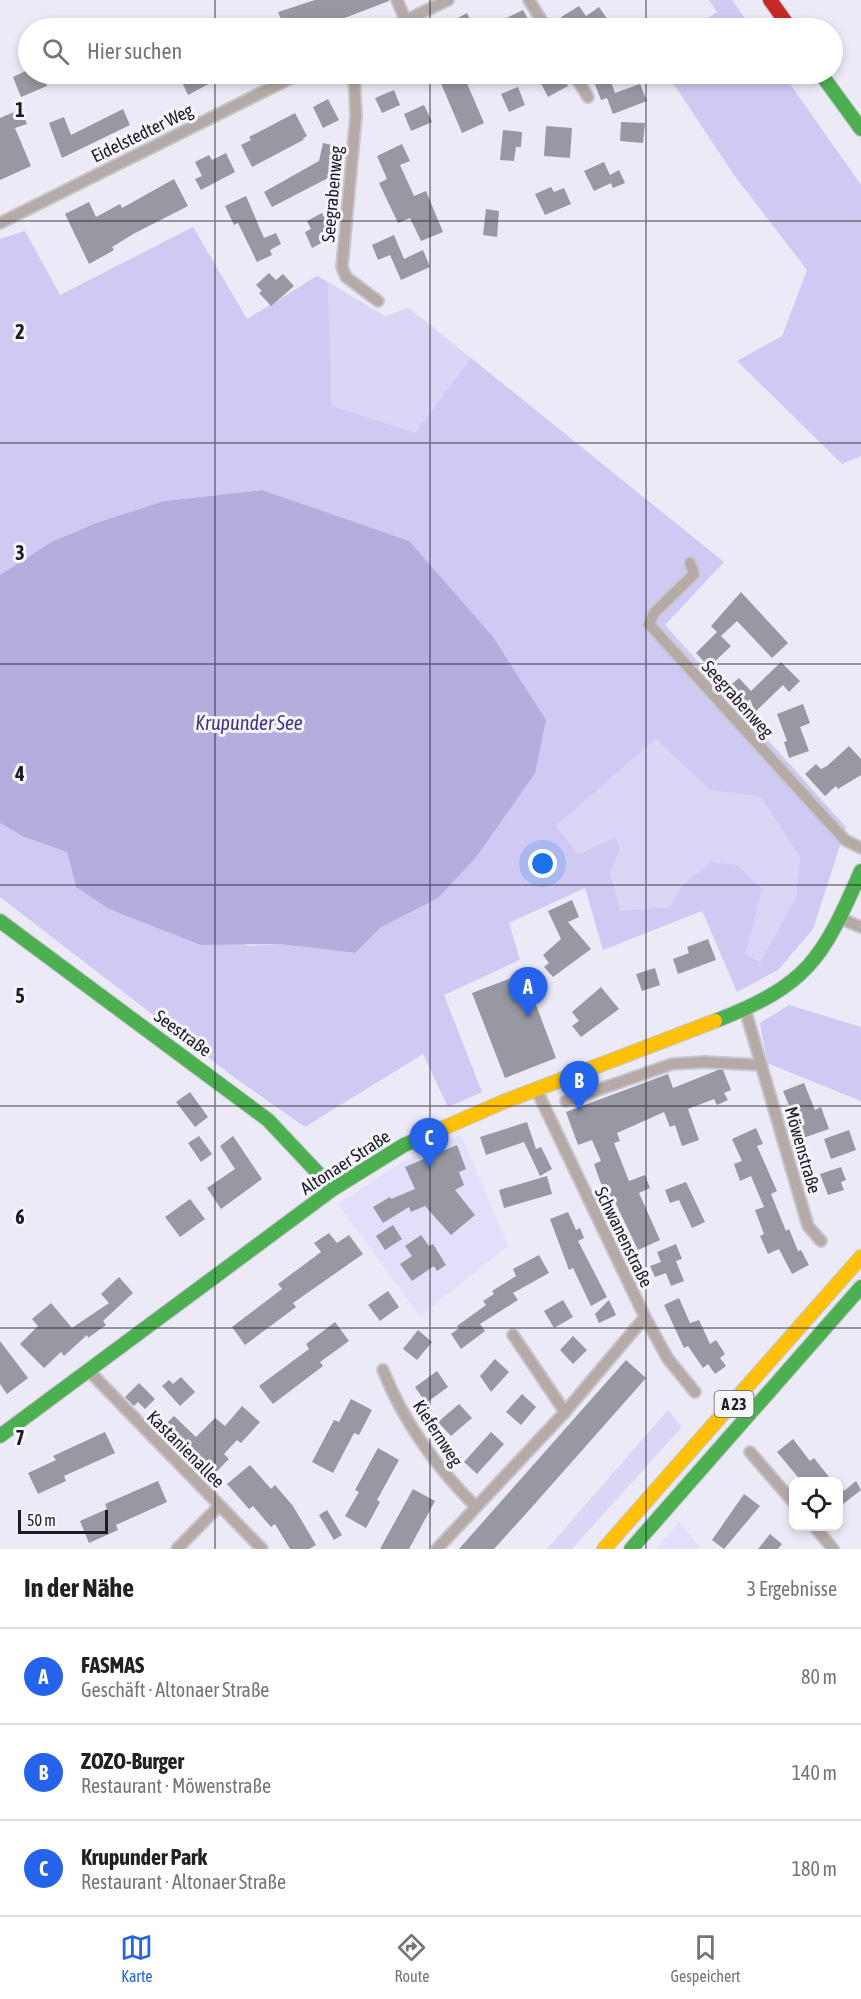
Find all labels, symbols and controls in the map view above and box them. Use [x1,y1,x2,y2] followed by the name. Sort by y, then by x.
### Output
[18,18,843,84] search box
[39,35,72,68] icon: search
[87,38,182,64] text: Hier suchen
[15,98,25,121] text: 1
[88,99,197,167] street label: Eidelstedter Weg
[317,145,347,243] street label: Seegrabenweg
[15,320,25,343] text: 2
[15,541,25,564] text: 3
[698,656,778,742] street label: Seegrabenweg
[195,711,303,734] water label: Krupunder See
[14,762,25,785] text: 4
[528,849,557,878] your location
[508,968,548,1017] pin: A
[15,984,25,1007] text: 5
[150,1005,216,1061] street label: Seestraße
[560,1062,598,1111] pin: B
[781,1104,825,1196] street label: Möwenstraße
[410,1118,448,1168] pin: C
[296,1125,394,1199] street label: Altonaer Straße
[591,1183,657,1291] street label: Schwanenstraße
[15,1205,25,1228] text: 6
[714,1391,754,1417] road number: A 23
[409,1396,467,1470] street label: Kiefernweg
[143,1406,229,1492] street label: Kastanienallee
[15,1426,25,1449] text: 7
[789,1477,843,1531] map controls
[789,1477,843,1531] button: locate
[18,1507,108,1534] scale bar
[27,1511,56,1529] text: 50 m
[24,1573,134,1603] text: In der Nähe
[747,1577,837,1600] text: 3 Ergebnisse
[81,1652,144,1678] text: FASMAS
[39,1665,48,1688] text: A
[801,1665,837,1688] text: 80 m
[81,1678,269,1701] text: Geschäft · Altonaer Straße
[81,1748,184,1774] text: ZOZO-Burger
[39,1761,48,1784] text: B
[792,1761,837,1784] text: 140 m
[81,1774,271,1797] text: Restaurant · Möwenstraße
[81,1844,207,1870] text: Krupunder Park
[39,1857,48,1880] text: C
[792,1857,837,1880] text: 180 m
[81,1870,286,1893] text: Restaurant · Altonaer Straße
[120,1931,153,1985] tab: Karte
[394,1931,429,1985] tab: Route
[670,1931,740,1985] tab: Gespeichert

